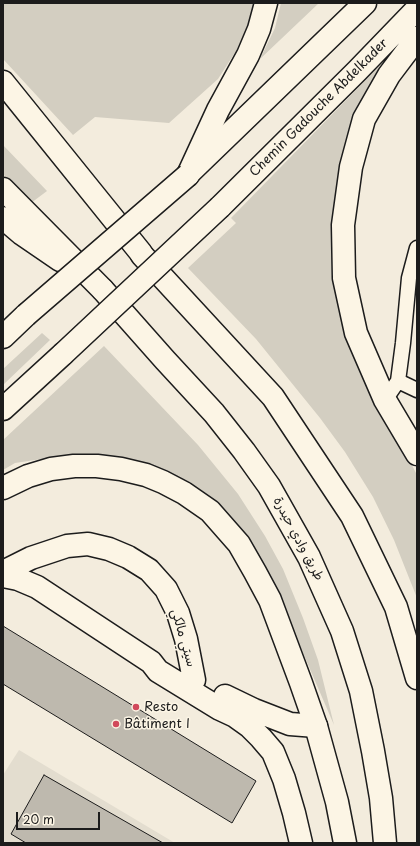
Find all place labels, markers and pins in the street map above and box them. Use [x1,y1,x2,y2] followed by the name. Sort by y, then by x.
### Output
[144,699,178,715] place label: Resto
[131,702,141,712] marker: Resto
[124,716,190,732] place label: Bâtiment I
[111,719,121,729] marker: Bâtiment I

